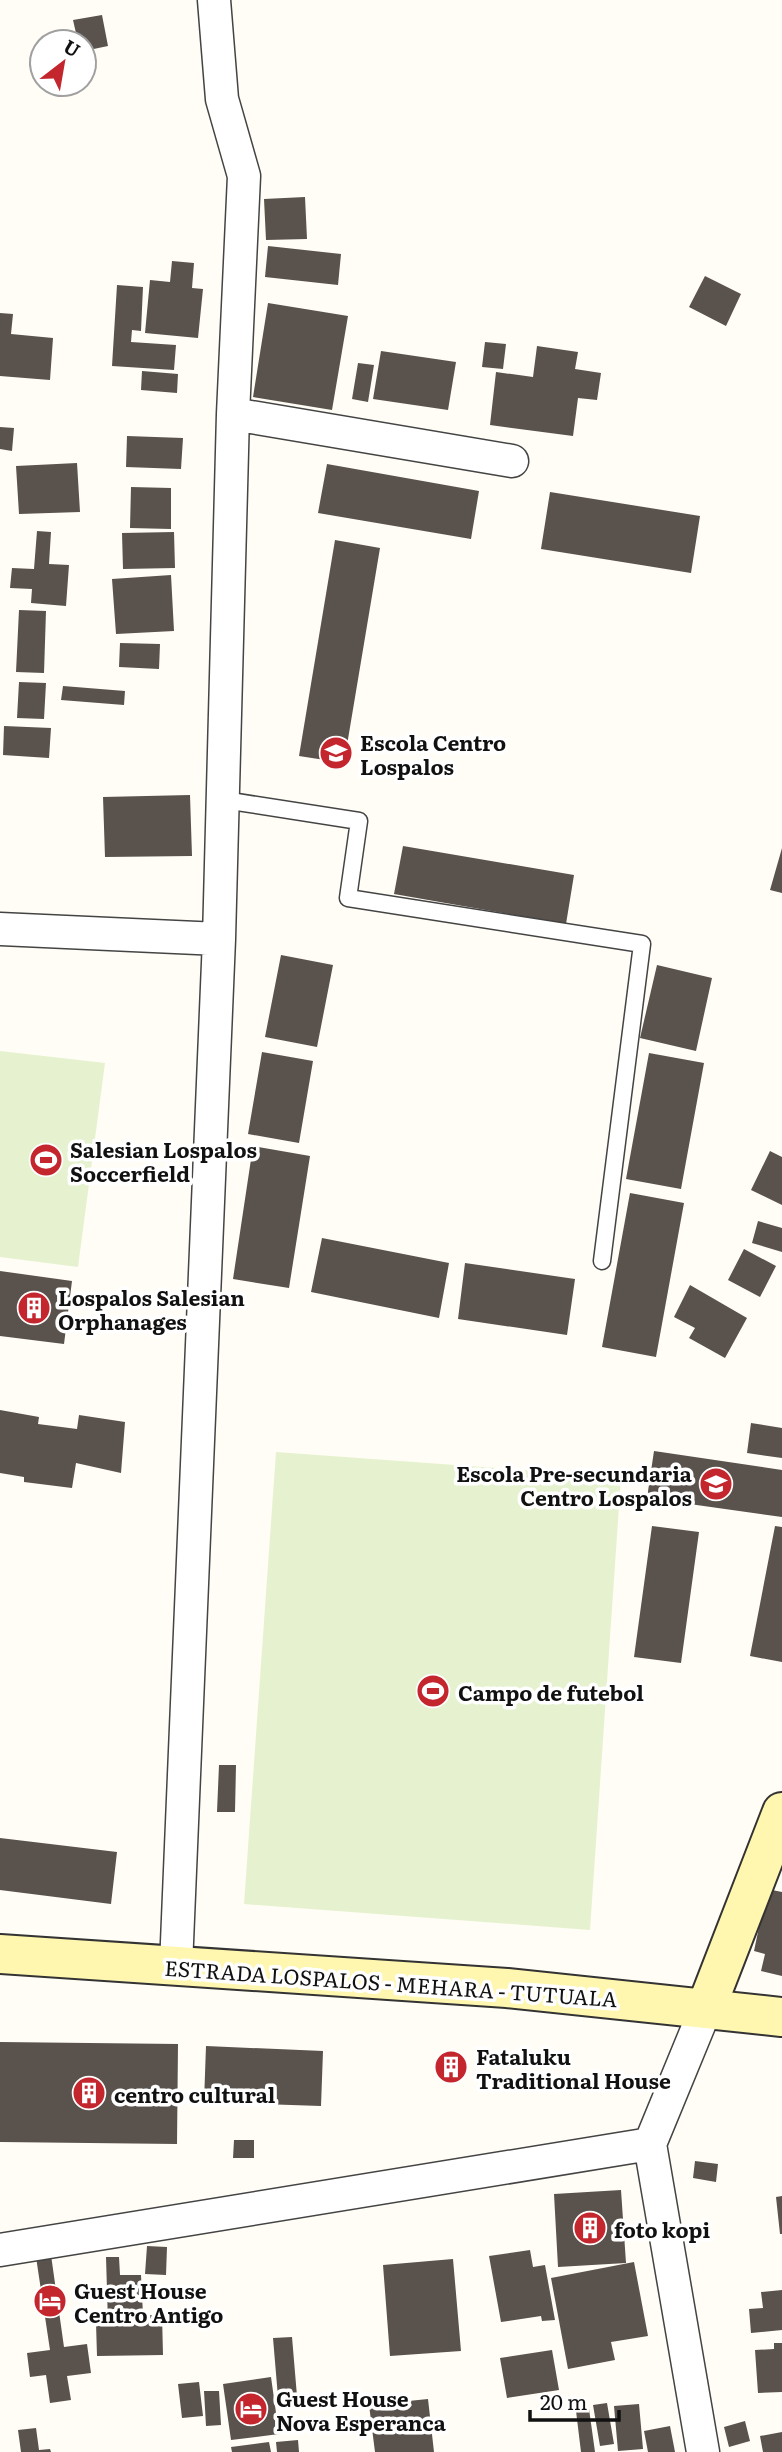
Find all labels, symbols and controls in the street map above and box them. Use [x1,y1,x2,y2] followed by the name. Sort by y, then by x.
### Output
[28,28,98,98] north arrow
[59,32,86,63] text: U
[360,726,506,781] place label: Escola Centro Lospalos
[317,734,355,772] school or university icon: Escola Centro Lospalos
[70,1133,257,1188] place label: Salesian Lospalos Soccerfield
[27,1141,65,1179] sports icon: Salesian Lospalos Soccerfield
[58,1281,245,1336] place label: Lospalos Salesian Orphanages
[15,1289,53,1327] building icon: Lospalos Salesian Orphanages
[456,1457,693,1512] place label: Escola Pre-secundaria Centro Lospalos
[697,1465,735,1503] school or university icon: Escola Pre-secundaria Centro Lospalos
[414,1672,452,1710] sports icon: Campo de futebol
[458,1676,644,1707] place label: Campo de futebol
[164,1951,619,2013] street label: ESTRADA LOSPALOS - MEHARA - TUTUALA
[476,2040,671,2095] place label: Fataluku Traditional House
[432,2048,470,2086] building icon: Fataluku Traditional House
[70,2074,108,2112] building icon: centro cultural
[114,2078,276,2109] place label: centro cultural
[571,2209,609,2247] building icon: foto kopi
[614,2213,710,2244] place label: foto kopi
[74,2274,223,2329] place label: Guest House Centro Antigo
[31,2282,69,2320] hotel icon: Guest House Centro Antigo
[530,2378,619,2422] scale bar
[276,2382,447,2437] place label: Guest House Nova Esperanca
[540,2385,587,2416] text: 20 m
[232,2390,270,2428] hotel icon: Guest House Nova Esperanca

